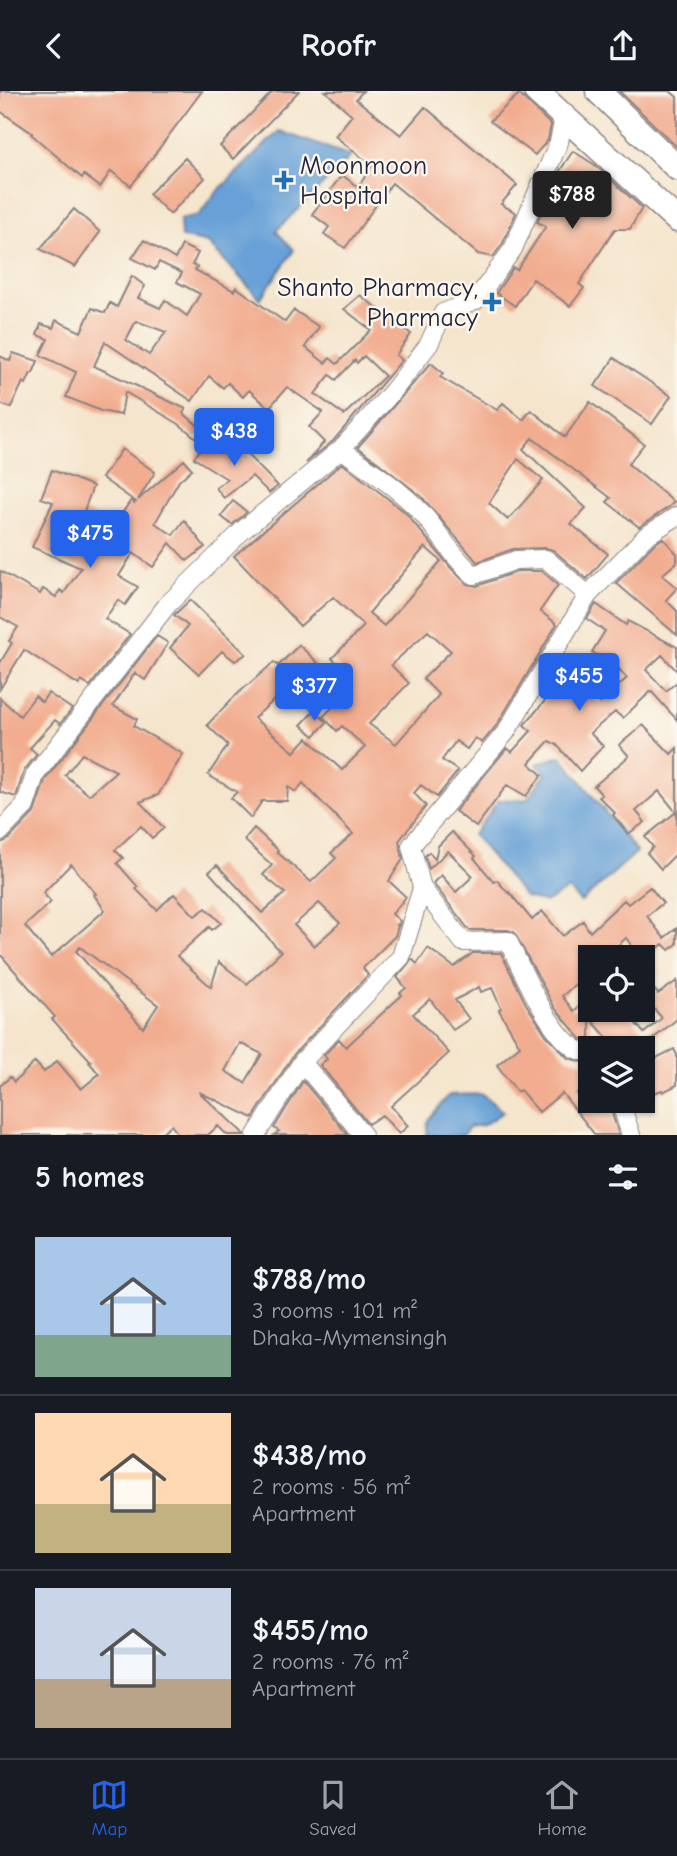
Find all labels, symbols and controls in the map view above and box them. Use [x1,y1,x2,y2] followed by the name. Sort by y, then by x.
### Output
[35,27,73,65] icon: back
[301,27,376,64] text: Roofr
[604,27,642,65] icon: share
[300,151,427,211] place label: Moonmoon Hospital
[274,170,294,190] marker: Moonmoon Hospital
[531,171,613,231] pin: $788
[548,180,596,207] text: $788
[277,273,478,333] place label: Shanto Pharmacy, Pharmacy
[484,294,500,310] marker: Shanto Pharmacy, Pharmacy
[193,409,275,468] pin: $438
[210,417,258,444] text: $438
[49,511,131,570] pin: $475
[66,519,114,546] text: $475
[538,653,620,713] pin: $455
[554,662,604,689] text: $455
[273,663,355,723] pin: $377
[291,672,337,699] text: $377
[578,945,655,1113] map controls
[578,945,655,1022] button: locate
[578,1036,655,1113] button: layers
[604,1158,642,1196] icon: filters
[35,1160,144,1195] text: 5 homes
[252,1262,366,1297] text: $788/mo
[91,1265,175,1349] icon: home
[252,1297,417,1324] text: 3 rooms · 101 m²
[252,1324,447,1351] text: Dhaka-Mymensingh
[252,1438,367,1473] text: $438/mo
[91,1441,175,1525] icon: home
[252,1473,410,1500] text: 2 rooms · 56 m²
[252,1500,355,1527] text: Apartment
[252,1613,369,1648] text: $455/mo
[91,1616,175,1700] icon: home
[252,1648,408,1675] text: 2 rooms · 76 m²
[252,1675,355,1702] text: Apartment
[90,1776,128,1840] tab: Map
[309,1776,357,1840] tab: Saved
[538,1776,587,1840] tab: Home

